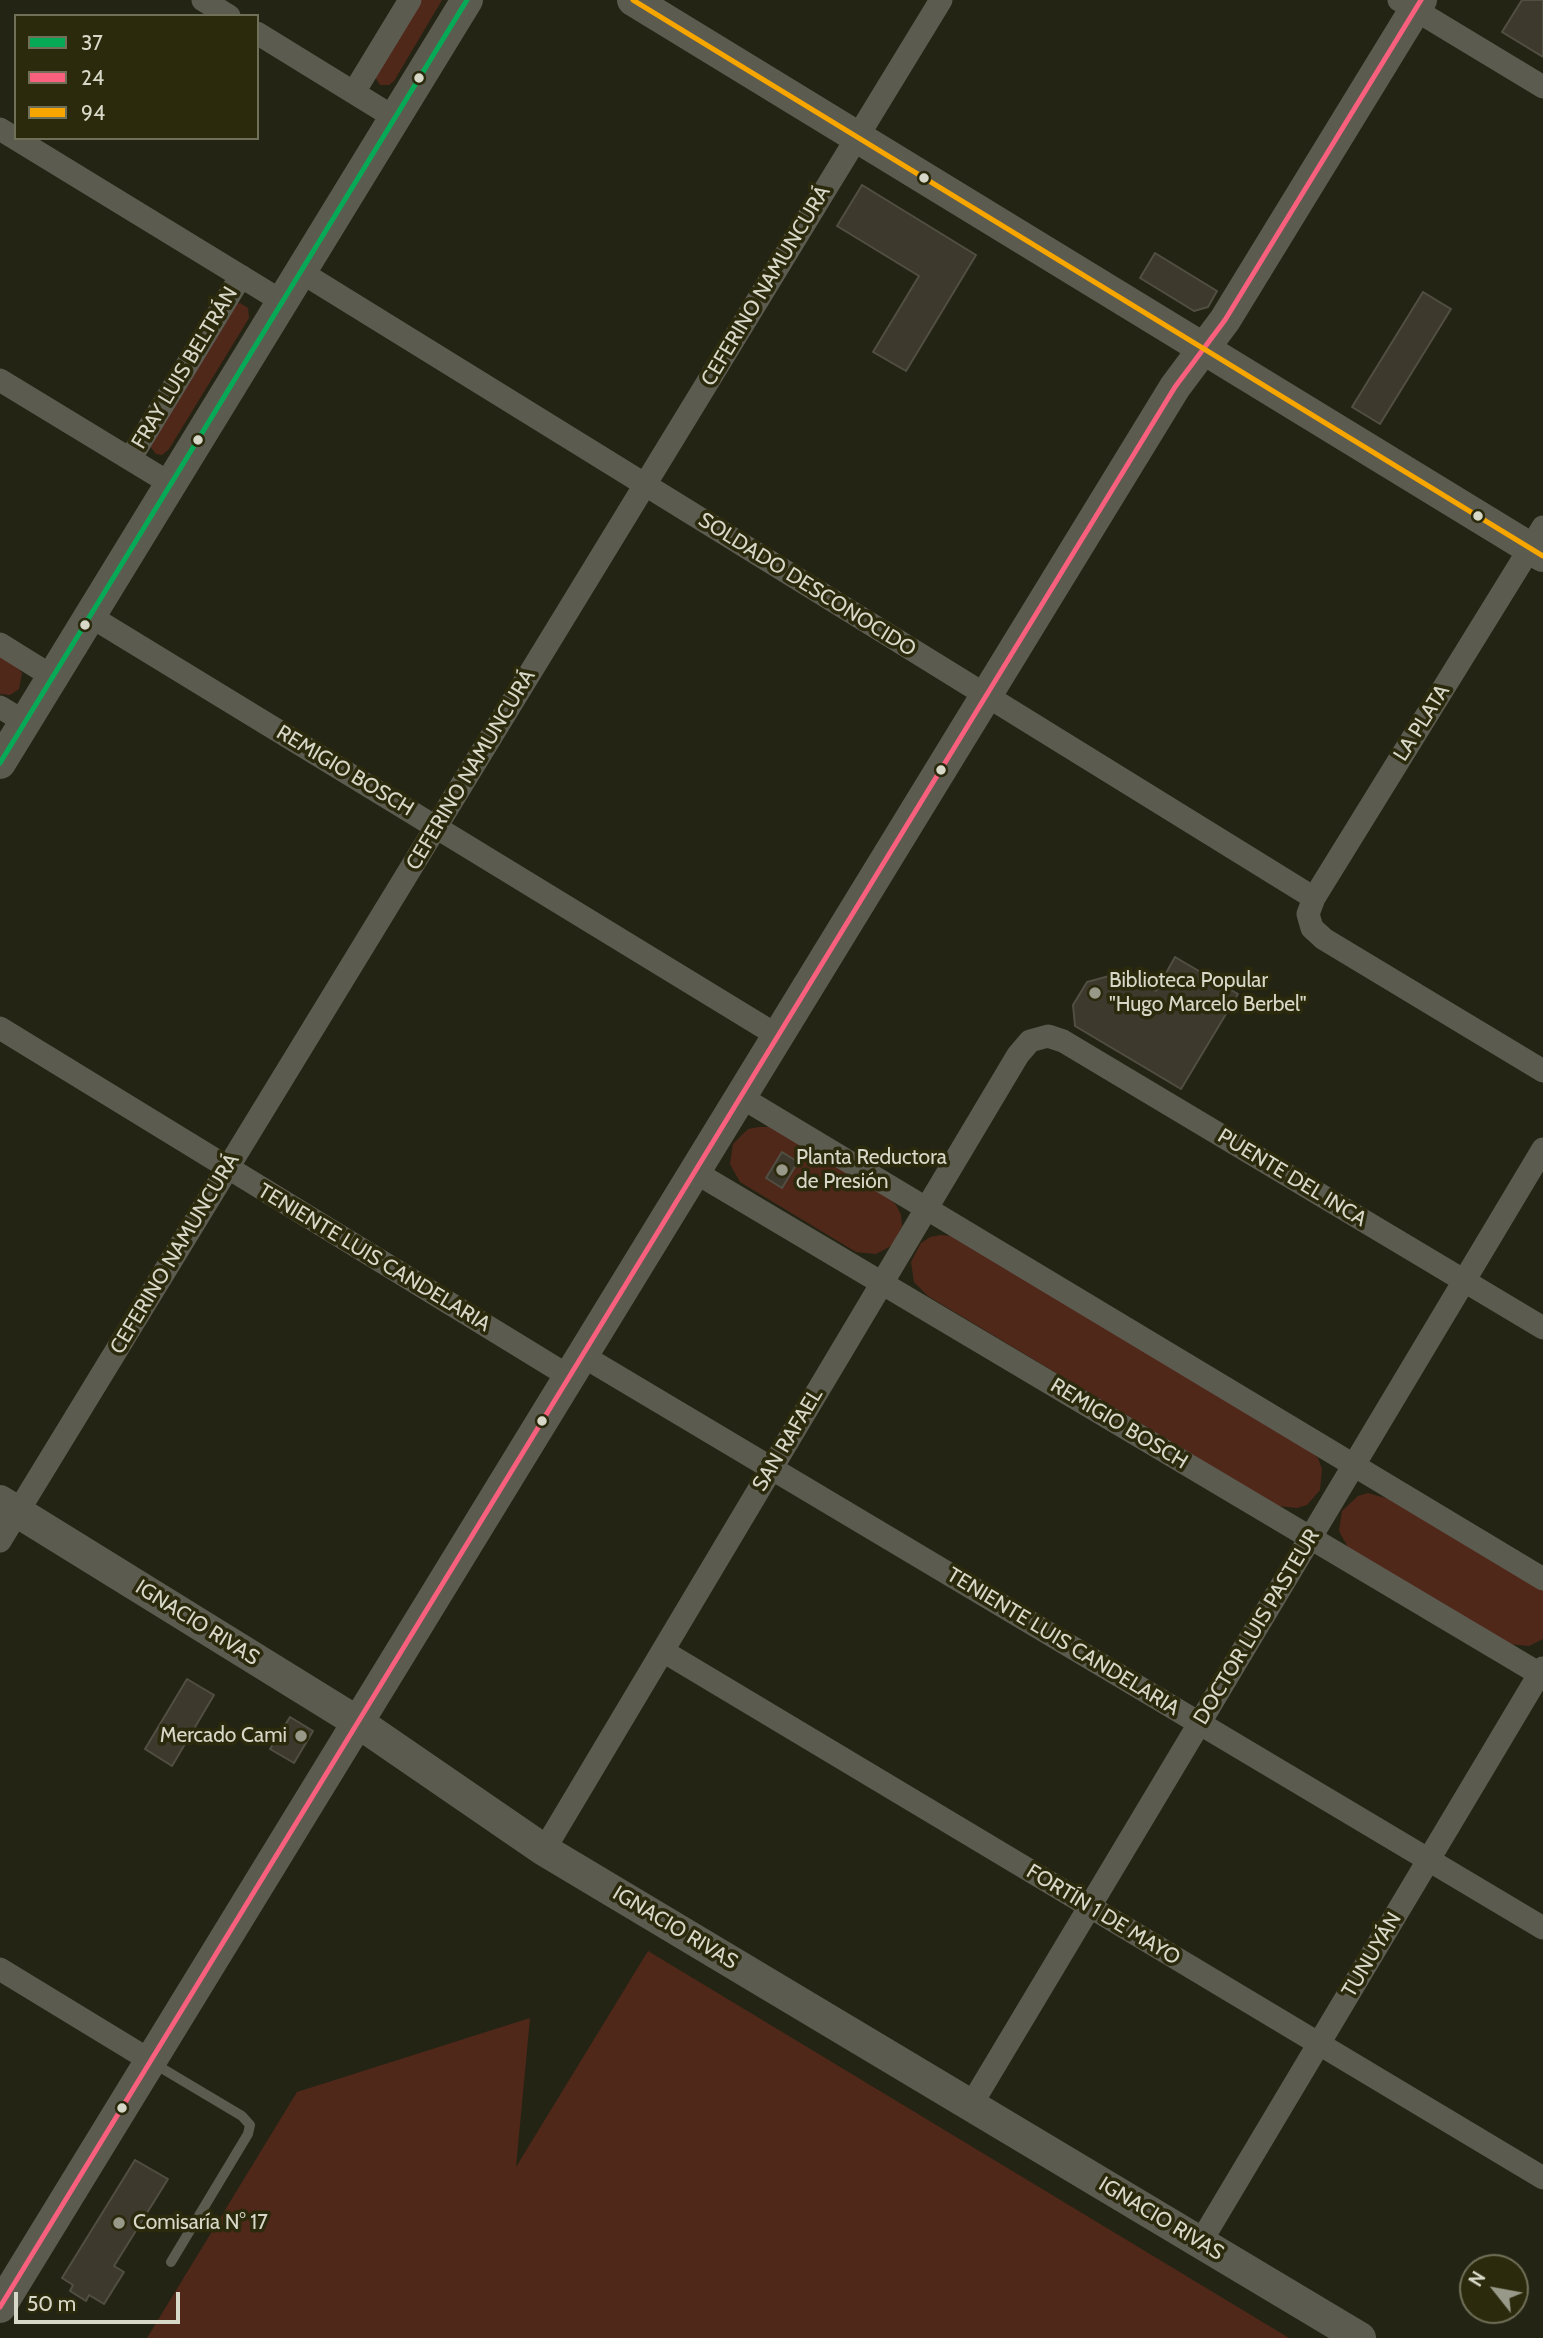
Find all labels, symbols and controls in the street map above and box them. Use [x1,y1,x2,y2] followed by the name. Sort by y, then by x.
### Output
[14,14,259,140] legend
[81,30,103,55] text: 37
[81,65,104,90] text: 24
[412,71,426,85] unlabelled marker
[81,100,105,125] text: 94
[917,171,931,185] unlabelled marker
[696,181,836,391] street label: CEFERINO NAMUNCURÁ
[127,282,243,454] street label: FRAY LUIS BELTRÁN
[191,433,205,447] unlabelled marker
[694,508,920,662] street label: SOLDADO DESCONOCIDO
[1471,509,1485,523] unlabelled marker
[78,618,92,632] unlabelled marker
[401,665,541,875] street label: CEFERINO NAMUNCURÁ
[1389,680,1455,766] street label: LA PLATA
[272,720,418,822] street label: REMIGIO BOSCH
[934,763,948,777] unlabelled marker
[1109,968,1307,1018] place label: Biblioteca Popular "Hugo Marcelo Berbel"
[1087,985,1103,1001] marker: Biblioteca Popular "Hugo Marcelo Berbel"
[1213,1124,1371,1232] street label: PUENTE DEL INCA
[796,1145,947,1195] place label: Planta Reductora de Presión
[105,1149,245,1359] street label: CEFERINO NAMUNCURÁ
[774,1162,790,1178] marker: Planta Reductora de Presión
[253,1179,495,1337] street label: TENIENTE LUIS CANDELARIA
[1046,1373,1192,1475] street label: REMIGIO BOSCH
[748,1384,828,1496] street label: SAN RAFAEL
[535,1414,549,1428] unlabelled marker
[1189,1525,1325,1729] street label: DOCTOR LUIS PASTEUR
[942,1563,1184,1721] street label: TENIENTE LUIS CANDELARIA
[130,1575,264,1671] street label: IGNACIO RIVAS
[160,1723,287,1749] place label: Mercado Cami
[293,1728,309,1744] marker: Mercado Cami
[1022,1859,1184,1971] street label: FORTÍN 1 DE MAYO
[608,1881,742,1975] street label: IGNACIO RIVAS
[1337,1908,1407,2002] street label: TUNUYÁN
[115,2101,129,2115] unlabelled marker
[1094,2172,1228,2266] street label: IGNACIO RIVAS
[133,2210,268,2236] place label: Comisaría N° 17
[111,2215,127,2231] marker: Comisaría N° 17
[1459,2254,1529,2324] north arrow
[1464,2267,1491,2291] text: N
[18,2278,184,2322] scale bar
[27,2291,76,2316] text: 50 m

